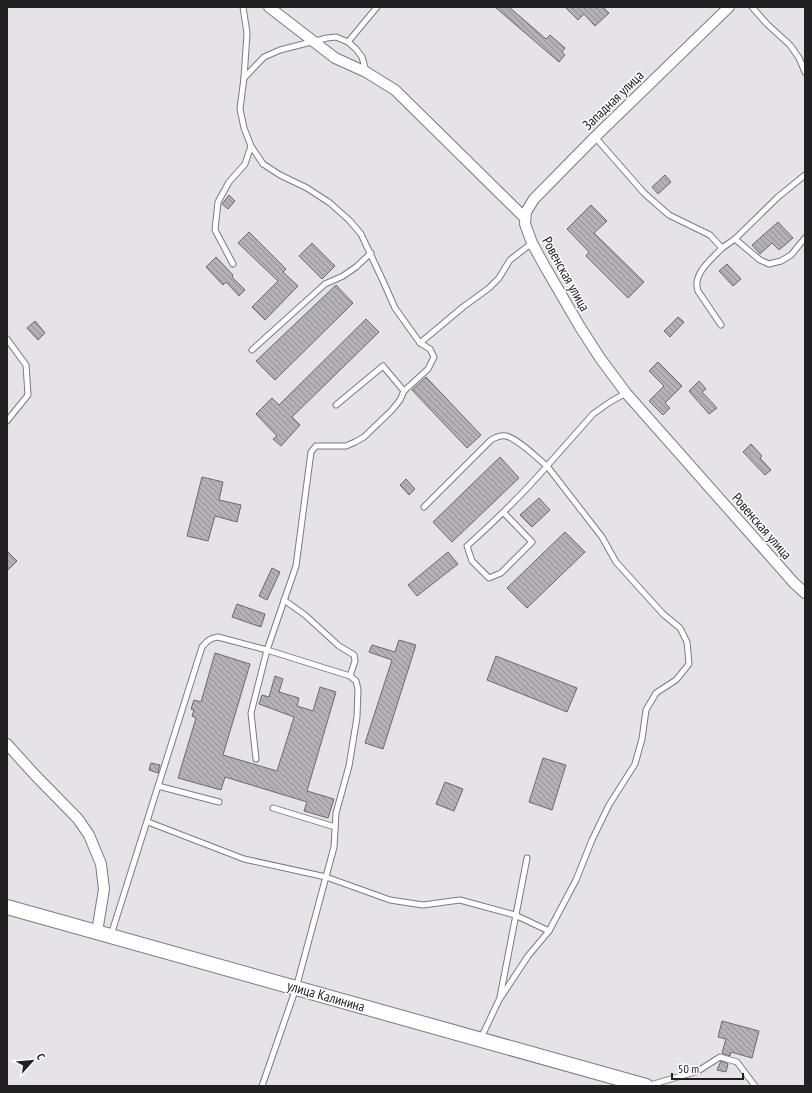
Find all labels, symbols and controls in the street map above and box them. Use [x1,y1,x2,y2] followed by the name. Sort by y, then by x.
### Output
[579,66,647,134] street label: Западная улица
[538,234,594,314] street label: Ровенская улица
[728,489,796,563] street label: Ровенская улица
[285,976,367,1016] street label: улица Калинина
[12,1041,52,1081] north arrow
[34,1051,48,1062] text: С
[672,1055,743,1081] scale bar
[678,1061,699,1076] text: 50 m

